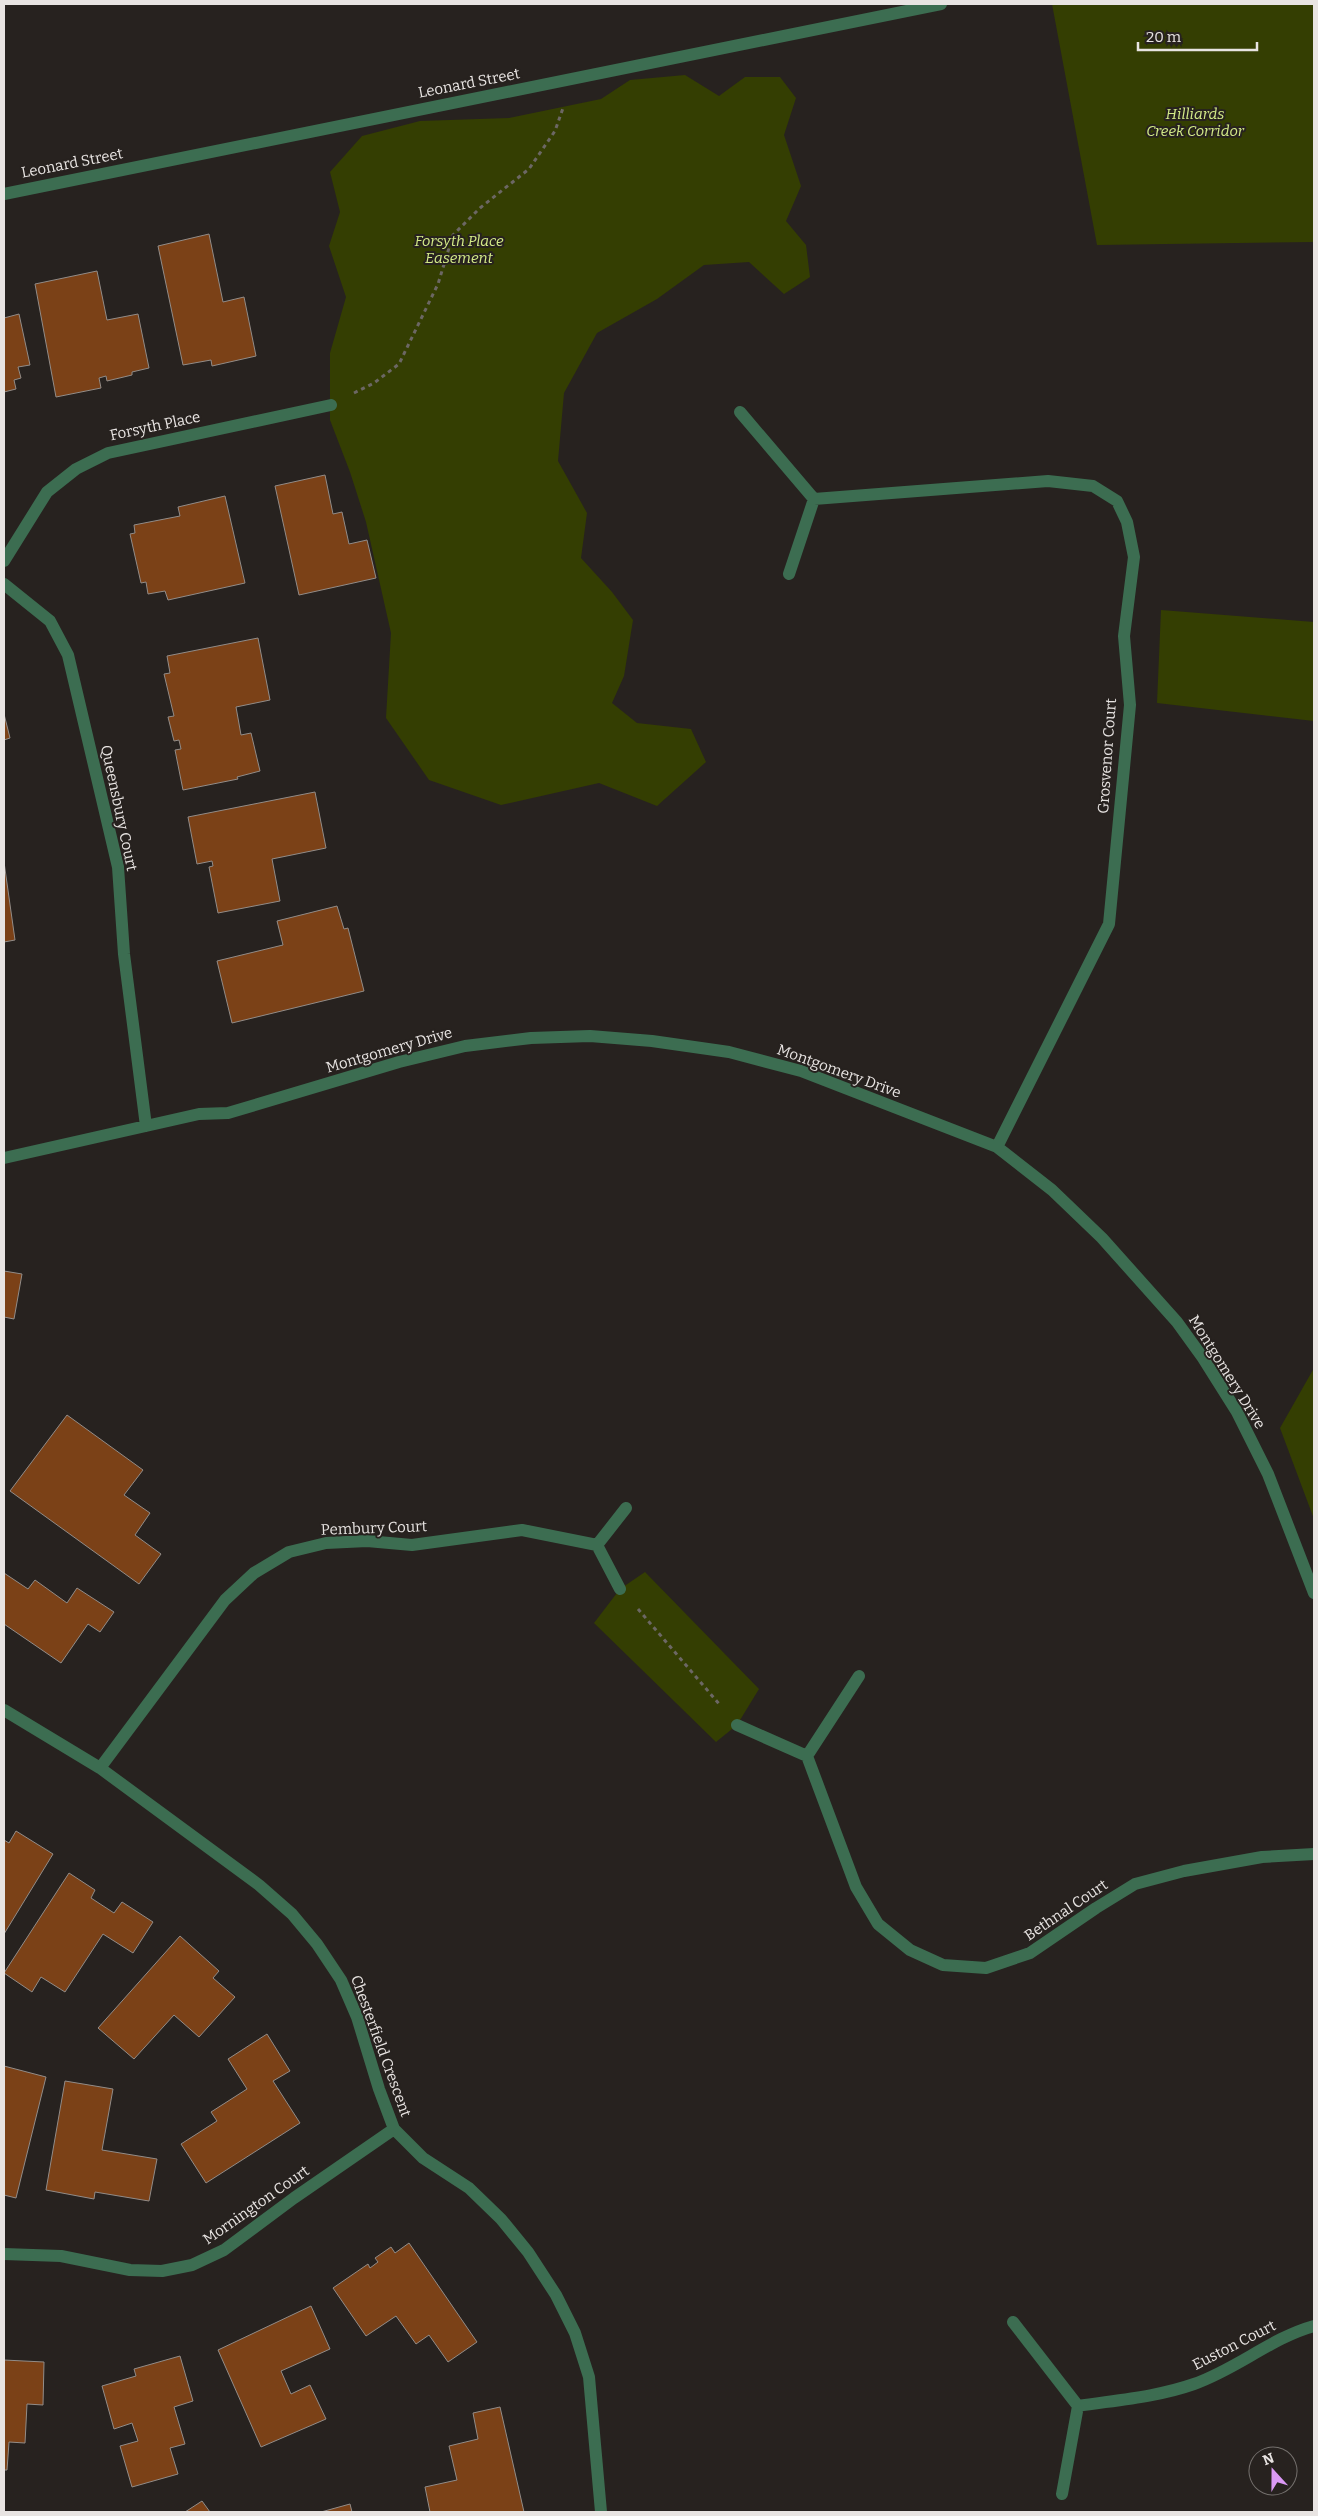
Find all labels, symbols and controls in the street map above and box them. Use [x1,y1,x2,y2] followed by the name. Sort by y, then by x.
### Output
[1138,20,1257,52] scale bar
[1146,28,1182,46] text: 20 m
[417,64,522,102] street label: Leonard Street
[1146,105,1245,140] park label: Hilliards Creek Corridor
[20,144,125,182] street label: Leonard Street
[414,232,504,267] park label: Forsyth Place Easement
[108,408,202,444] street label: Forsyth Place
[1094,697,1120,814] street label: Grosvenor Court
[97,743,141,873] street label: Queensbury Court
[324,1023,454,1077] street label: Montgomery Drive
[775,1040,903,1102] street label: Montgomery Drive
[1185,1312,1269,1432] street label: Montgomery Drive
[321,1517,428,1539] street label: Pembury Court
[1021,1875,1112,1944] street label: Bethnal Court
[347,1973,415,2120] street label: Chesterfield Crescent
[199,2161,313,2248] street label: Mornington Court
[1189,2316,1279,2374] street label: Euston Court
[1248,2446,1298,2496] north arrow
[1260,2449,1277,2469] text: N

